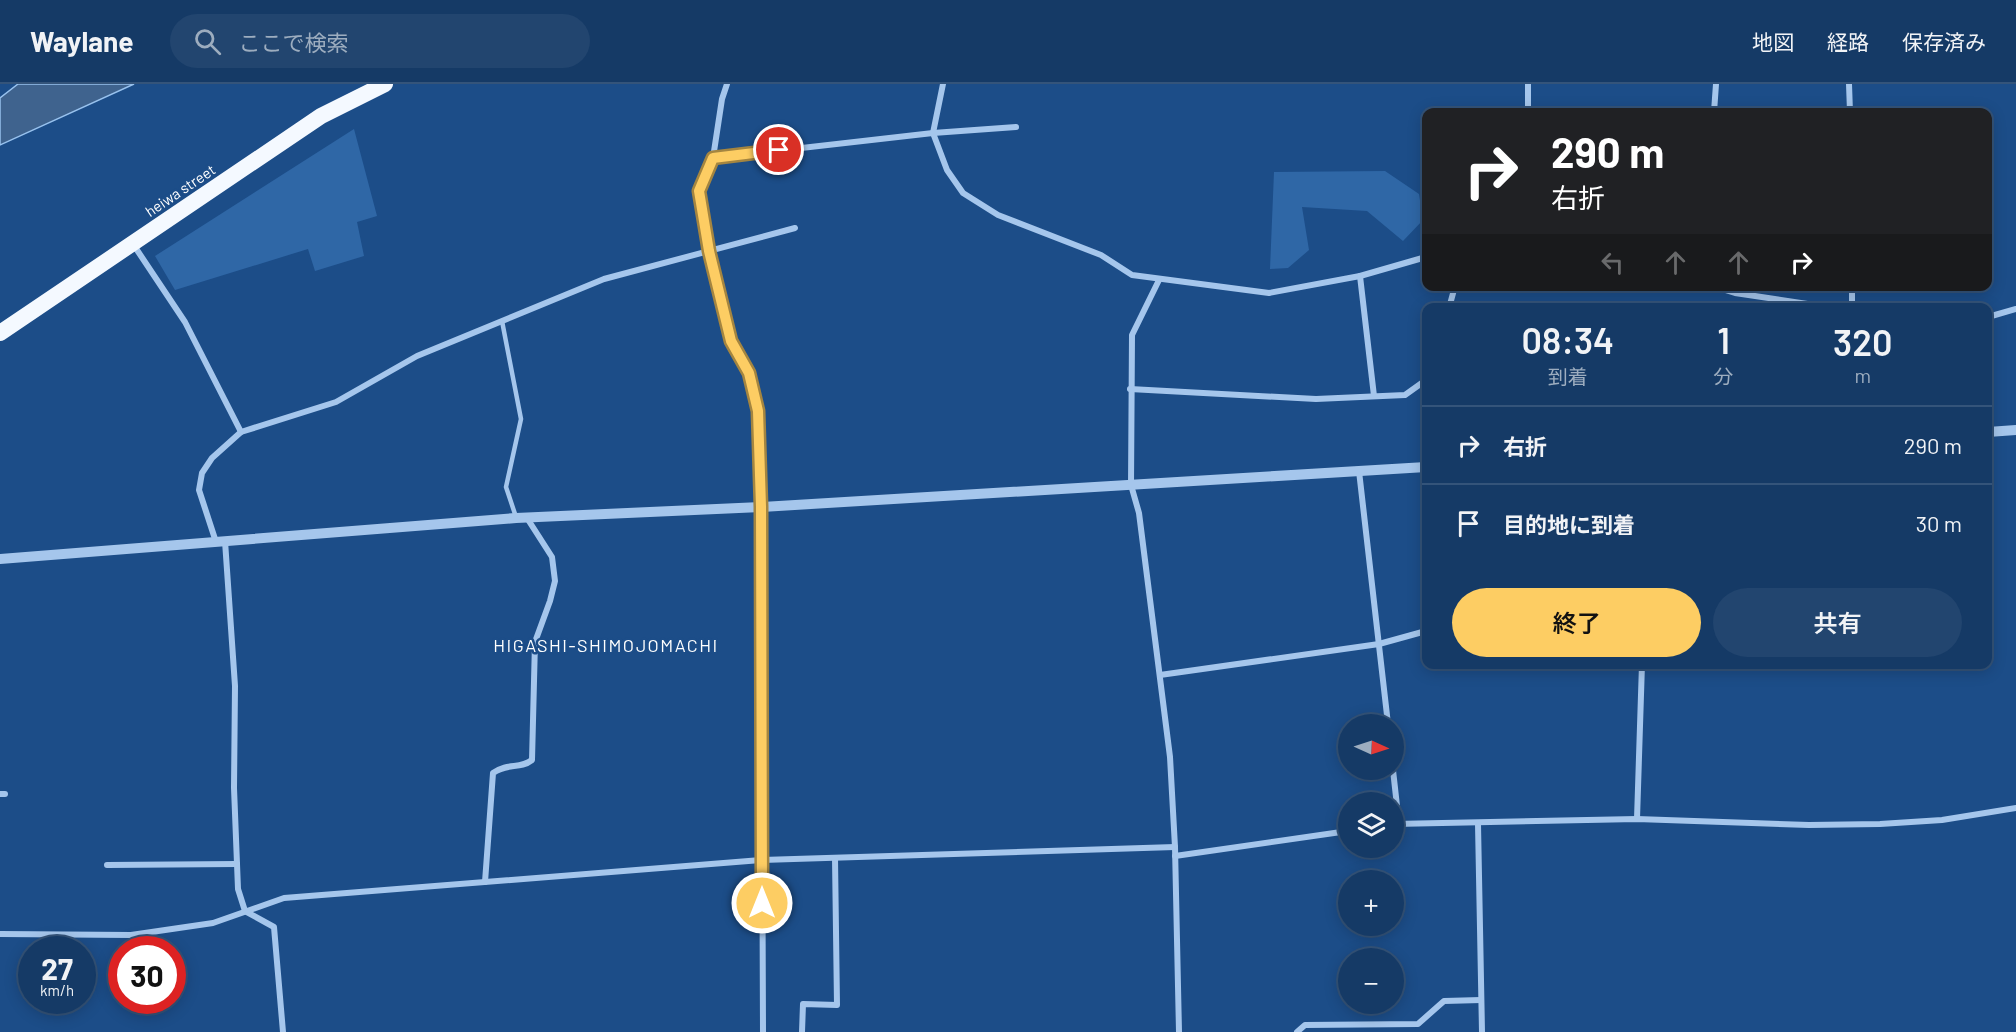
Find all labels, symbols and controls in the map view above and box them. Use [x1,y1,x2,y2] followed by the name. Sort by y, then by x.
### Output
[170,14,590,68] search box
[30,24,134,58] text: Waylane
[191,25,224,58] icon: search
[239,29,349,55] text: ここで検索
[1752,29,1794,54] text: 地図
[1827,29,1869,54] text: 経路
[1902,29,1986,54] text: 保存済み
[753,124,804,175] pin
[1551,126,1664,176] text: 290 m
[1452,132,1530,210] icon: right
[762,133,795,166] icon: arrive
[142,160,218,220] street label: heiwa street
[1551,181,1605,213] text: 右折
[1596,246,1629,279] icon: left
[1659,246,1692,279] icon: ahead
[1722,246,1755,279] icon: ahead
[1785,246,1818,279] icon: right
[1522,318,1614,361] text: 08:34
[1717,318,1730,361] text: 1
[1833,320,1893,363] text: 320
[1855,363,1871,387] text: m
[1548,364,1588,388] text: 到着
[1714,364,1734,388] text: 分
[1452,429,1485,462] icon: right
[1904,432,1962,458] text: 290 m
[1503,433,1547,459] text: 右折
[1452,507,1485,540] icon: arrive
[1916,510,1962,536] text: 30 m
[1503,511,1635,537] text: 目的地に到着
[1452,588,1701,657] button: 終了
[1713,588,1962,657] button: 共有
[493,634,719,656] district label: HIGASHI-SHIMOJOMACHI
[1338,714,1404,780] north arrow
[1338,714,1404,1014] map controls
[1338,792,1404,858] button: layers
[1338,870,1404,936] button: +
[730,871,794,935] position arrow
[108,936,186,1014] speed limit sign: 30
[1338,948,1404,1014] button: −
[41,950,73,986] text: 27
[40,981,74,999] text: km/h

